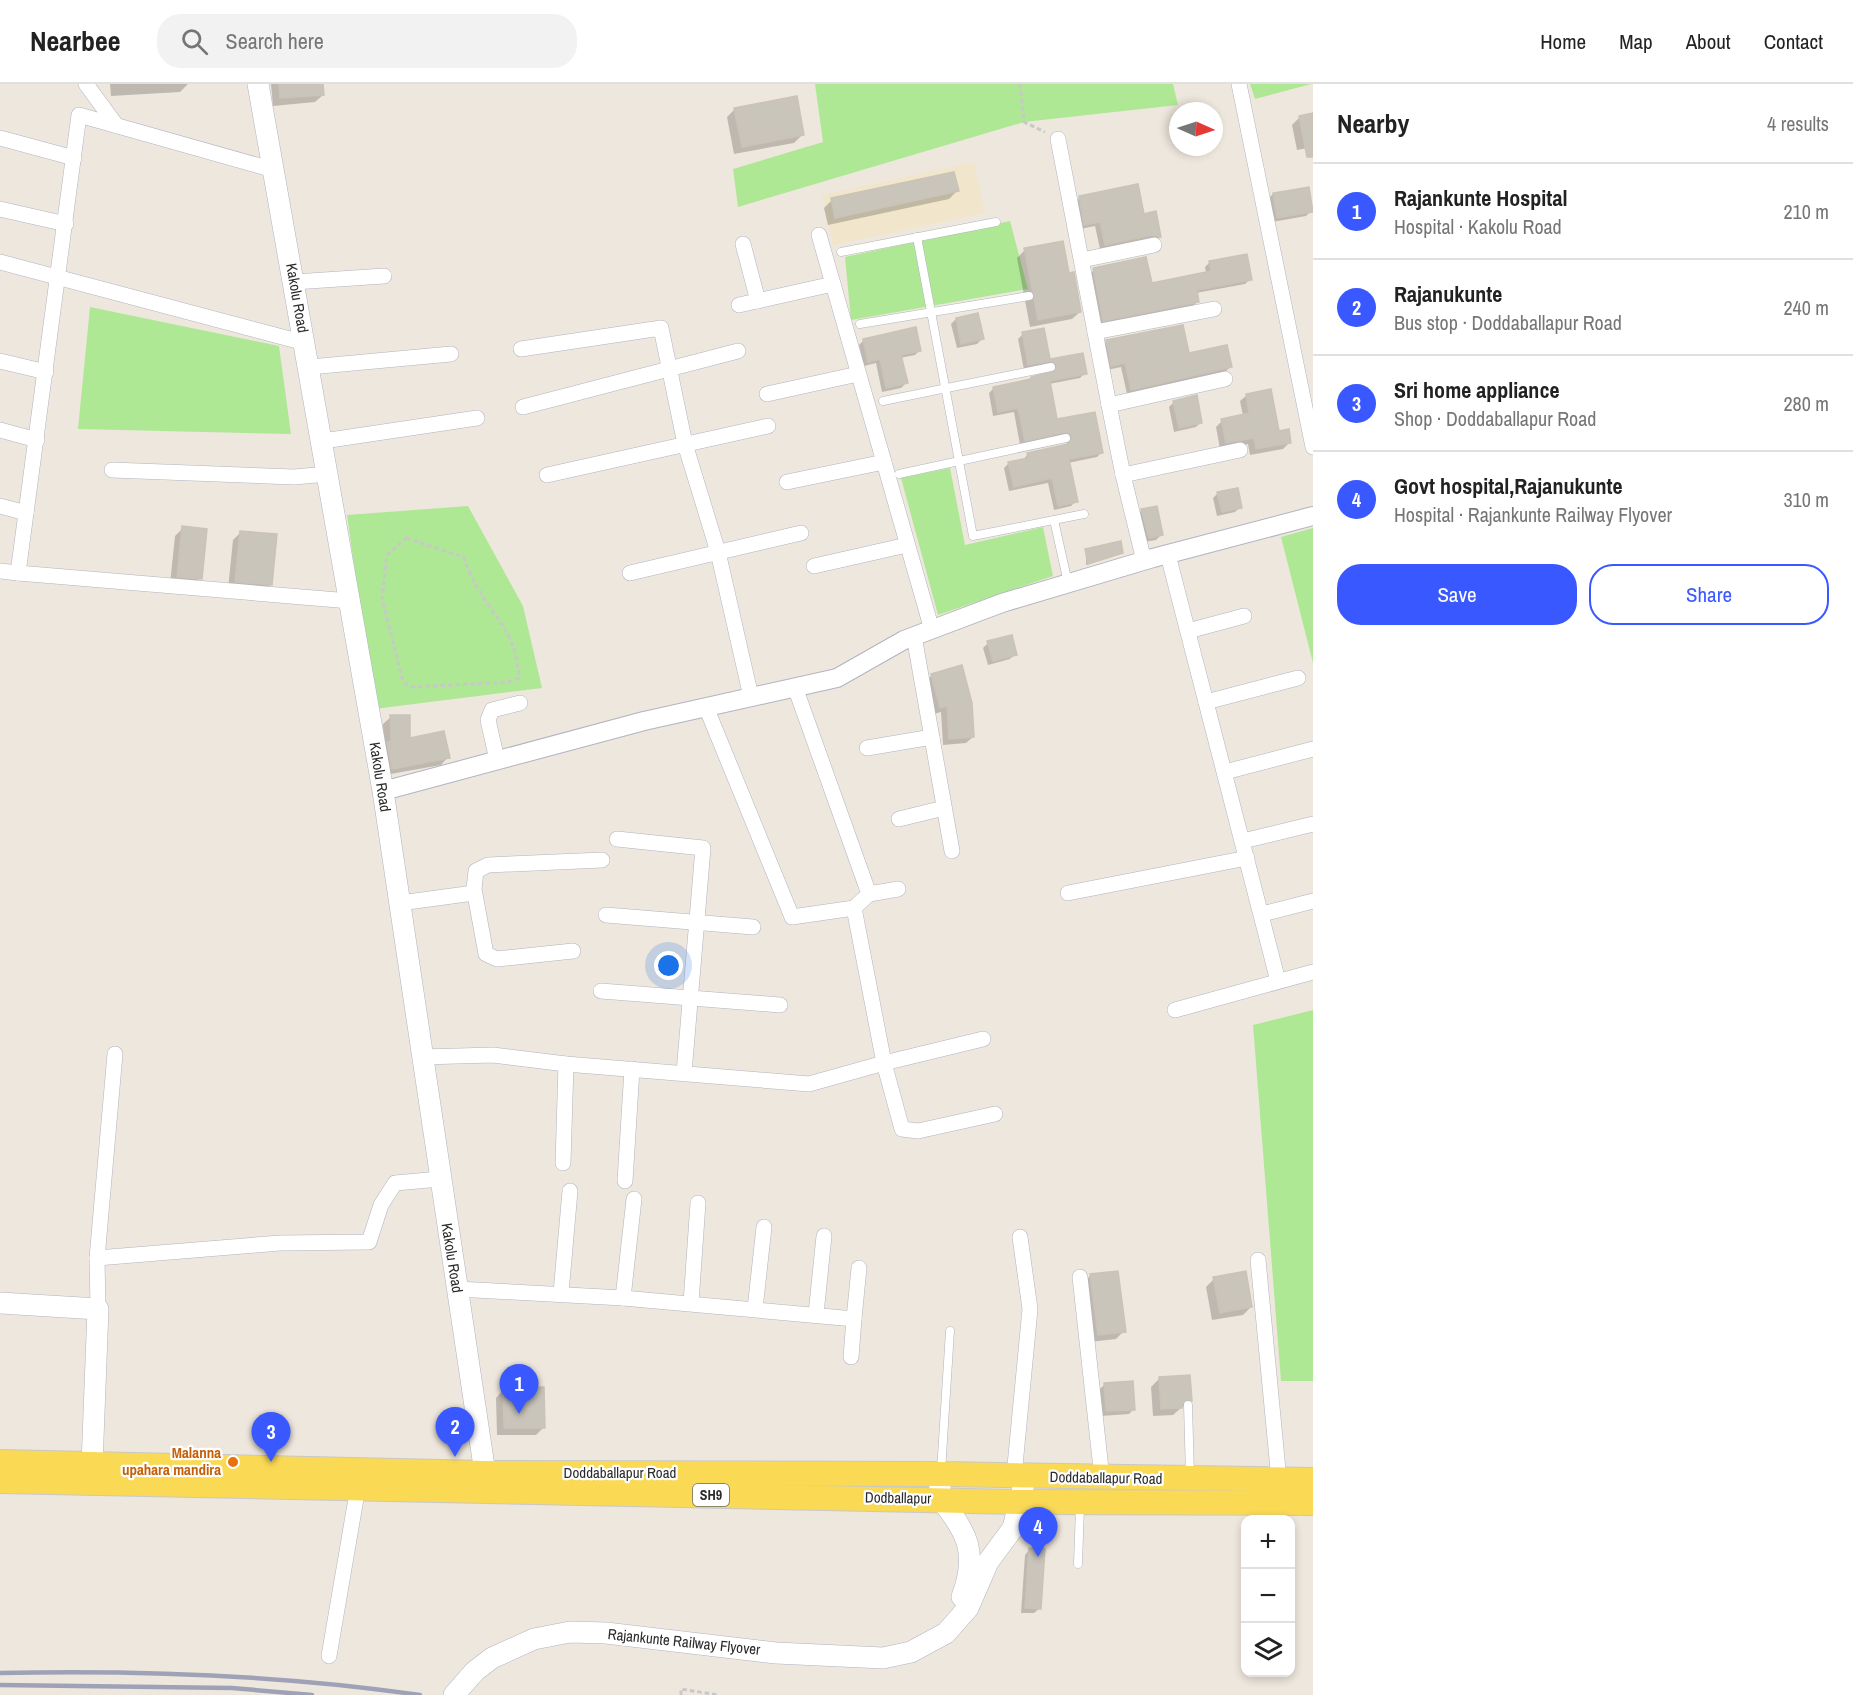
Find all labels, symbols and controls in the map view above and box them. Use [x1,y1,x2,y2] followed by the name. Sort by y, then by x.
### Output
[157,14,577,68] search box
[30,22,121,60] text: Nearbee
[178,25,211,58] icon: search
[226,26,324,56] text: Search here
[1540,27,1586,56] text: Home
[1619,27,1653,56] text: Map
[1686,27,1731,56] text: About
[1764,27,1823,56] text: Contact
[1169,102,1223,156] north arrow
[1337,106,1409,141] text: Nearby
[1767,110,1829,137] text: 4 results
[1394,183,1567,213] text: Rajankunte Hospital
[1352,198,1361,225] text: 1
[1783,198,1829,225] text: 210 m
[1394,213,1562,240] text: Hospital · Kakolu Road
[281,261,314,334] street label: Kakolu Road
[1394,279,1502,309] text: Rajanukunte
[1352,294,1361,321] text: 2
[1783,294,1829,321] text: 240 m
[1394,309,1622,336] text: Bus stop · Doddaballapur Road
[1394,375,1559,405] text: Sri home appliance
[1352,390,1361,417] text: 3
[1783,390,1829,417] text: 280 m
[1394,405,1596,432] text: Shop · Doddaballapur Road
[1394,471,1623,501] text: Govt hospital,Rajanukunte
[1352,486,1361,513] text: 4
[1783,486,1829,513] text: 310 m
[1394,501,1672,528] text: Hospital · Rajankunte Railway Flyover
[1337,564,1577,625] button: Save
[1589,564,1829,625] button: Share
[365,740,396,813] street label: Kakolu Road
[654,951,683,980] your location
[437,1221,468,1294] street label: Kakolu Road
[500,1364,538,1414] pin: 1
[436,1408,474,1457] pin: 2
[252,1412,290,1462] pin: 3
[122,1442,221,1480] place label: Malanna upahara mandira
[226,1455,240,1469] marker: Malanna upahara mandira
[564,1462,676,1483] street label: Doddaballapur Road
[1049,1466,1163,1489] street label: Doddaballapur Road
[693,1484,729,1506] road number: SH9
[865,1486,931,1509] street label: Dodballapur
[1018,1508,1058,1557] pin: 4
[1241,1515,1295,1677] map controls
[1241,1515,1295,1569] button: +
[1241,1569,1295,1623] button: −
[607,1623,761,1660] street label: Rajankunte Railway Flyover
[1241,1623,1295,1677] button: layers

